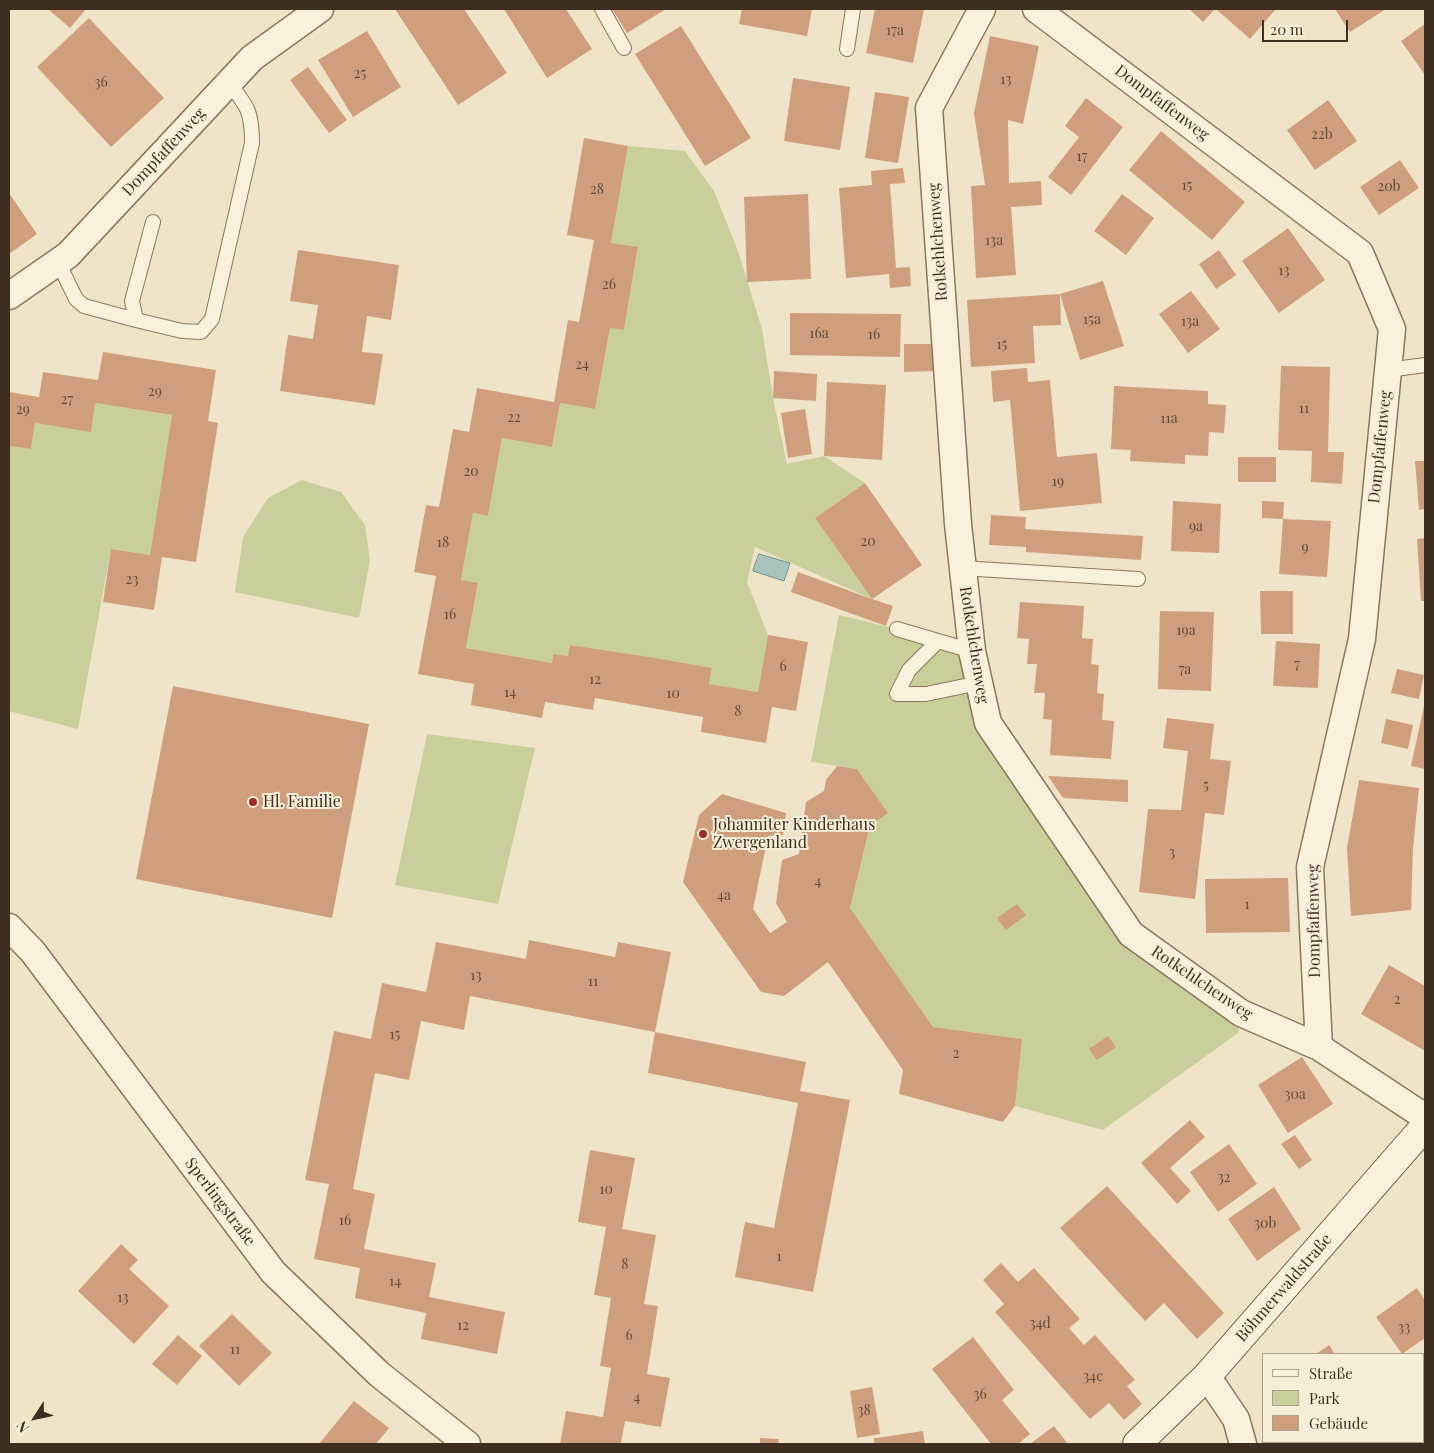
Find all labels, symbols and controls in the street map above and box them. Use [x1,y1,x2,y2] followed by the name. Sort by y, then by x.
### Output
[1264,10,1350,42] scale bar
[1270,19,1303,39] text: 20 m
[886,23,904,39] house number: 17a
[1111,61,1213,145] street label: Dompfaffenweg
[354,66,366,82] house number: 25
[1000,72,1012,88] house number: 13
[94,75,108,91] house number: 36
[118,104,210,200] street label: Dompfaffenweg
[1311,127,1333,143] house number: 22b
[1077,149,1087,165] house number: 17
[1182,178,1192,194] house number: 15
[1378,179,1400,195] house number: 20b
[590,182,604,198] house number: 28
[924,182,952,302] street label: Rotkehlchenweg
[985,233,1003,249] house number: 13a
[1278,263,1290,279] house number: 13
[602,277,616,293] house number: 26
[1083,312,1101,328] house number: 15a
[1181,314,1199,330] house number: 13a
[809,326,829,342] house number: 16a
[868,327,880,343] house number: 16
[997,337,1007,353] house number: 15
[575,357,589,373] house number: 24
[148,384,162,400] house number: 29
[1365,390,1395,504] street label: Dompfaffenweg
[61,392,73,408] house number: 27
[1299,401,1309,417] house number: 11
[16,402,30,418] house number: 29
[507,410,521,426] house number: 22
[1160,411,1178,427] house number: 11a
[463,464,479,480] house number: 20
[1052,474,1064,490] house number: 19
[1189,519,1203,535] house number: 9a
[860,534,876,550] house number: 20
[437,535,449,551] house number: 18
[1301,540,1309,556] house number: 9
[125,572,139,588] house number: 23
[955,585,993,705] street label: Rotkehlchenweg
[444,607,456,623] house number: 16
[1176,623,1196,639] house number: 19a
[1294,657,1300,673] house number: 7
[779,659,787,675] house number: 6
[1179,662,1191,678] house number: 7a
[589,672,601,688] house number: 12
[504,685,516,701] house number: 14
[666,686,680,702] house number: 10
[734,704,742,720] house number: 8
[1203,778,1209,794] house number: 5
[263,792,341,812] place label: Hl. Familie
[247,796,259,808] marker: Hl. Familie
[713,815,875,853] place label: Johanniter Kinderhaus Zwergenland
[697,828,709,840] marker: Johanniter Kinderhaus Zwergenland
[1169,845,1175,861] house number: 3
[1303,864,1325,978] street label: Dompfaffenweg
[815,874,821,890] house number: 4
[717,888,731,904] house number: 4a
[1244,897,1250,913] house number: 1
[1148,942,1256,1024] street label: Rotkehlchenweg
[470,968,482,984] house number: 13
[588,974,598,990] house number: 11
[1394,992,1400,1008] house number: 2
[390,1027,400,1043] house number: 15
[953,1046,959,1062] house number: 2
[1284,1087,1306,1103] house number: 30a
[181,1154,259,1250] street label: Sperlingstraße
[1217,1170,1231,1186] house number: 32
[599,1182,613,1198] house number: 10
[339,1213,351,1229] house number: 16
[1254,1216,1276,1232] house number: 30b
[1232,1230,1336,1346] street label: Böhmerwaldstraße
[776,1249,782,1265] house number: 1
[621,1257,629,1273] house number: 8
[389,1274,401,1290] house number: 14
[117,1290,129,1306] house number: 13
[1029,1316,1051,1332] house number: 34d
[457,1318,469,1334] house number: 12
[1398,1320,1410,1336] house number: 33
[625,1328,633,1344] house number: 6
[230,1342,240,1358] house number: 11
[1262,1353,1424,1443] legend
[1309,1363,1353,1383] text: Straße
[1083,1369,1103,1385] house number: 34c
[973,1387,987,1403] house number: 36
[1309,1388,1340,1408] text: Park
[634,1390,640,1406] house number: 4
[10,1393,60,1443] north arrow
[857,1403,871,1419] house number: 38
[1309,1413,1368,1433] text: Gebäude
[12,1417,33,1436] text: N

